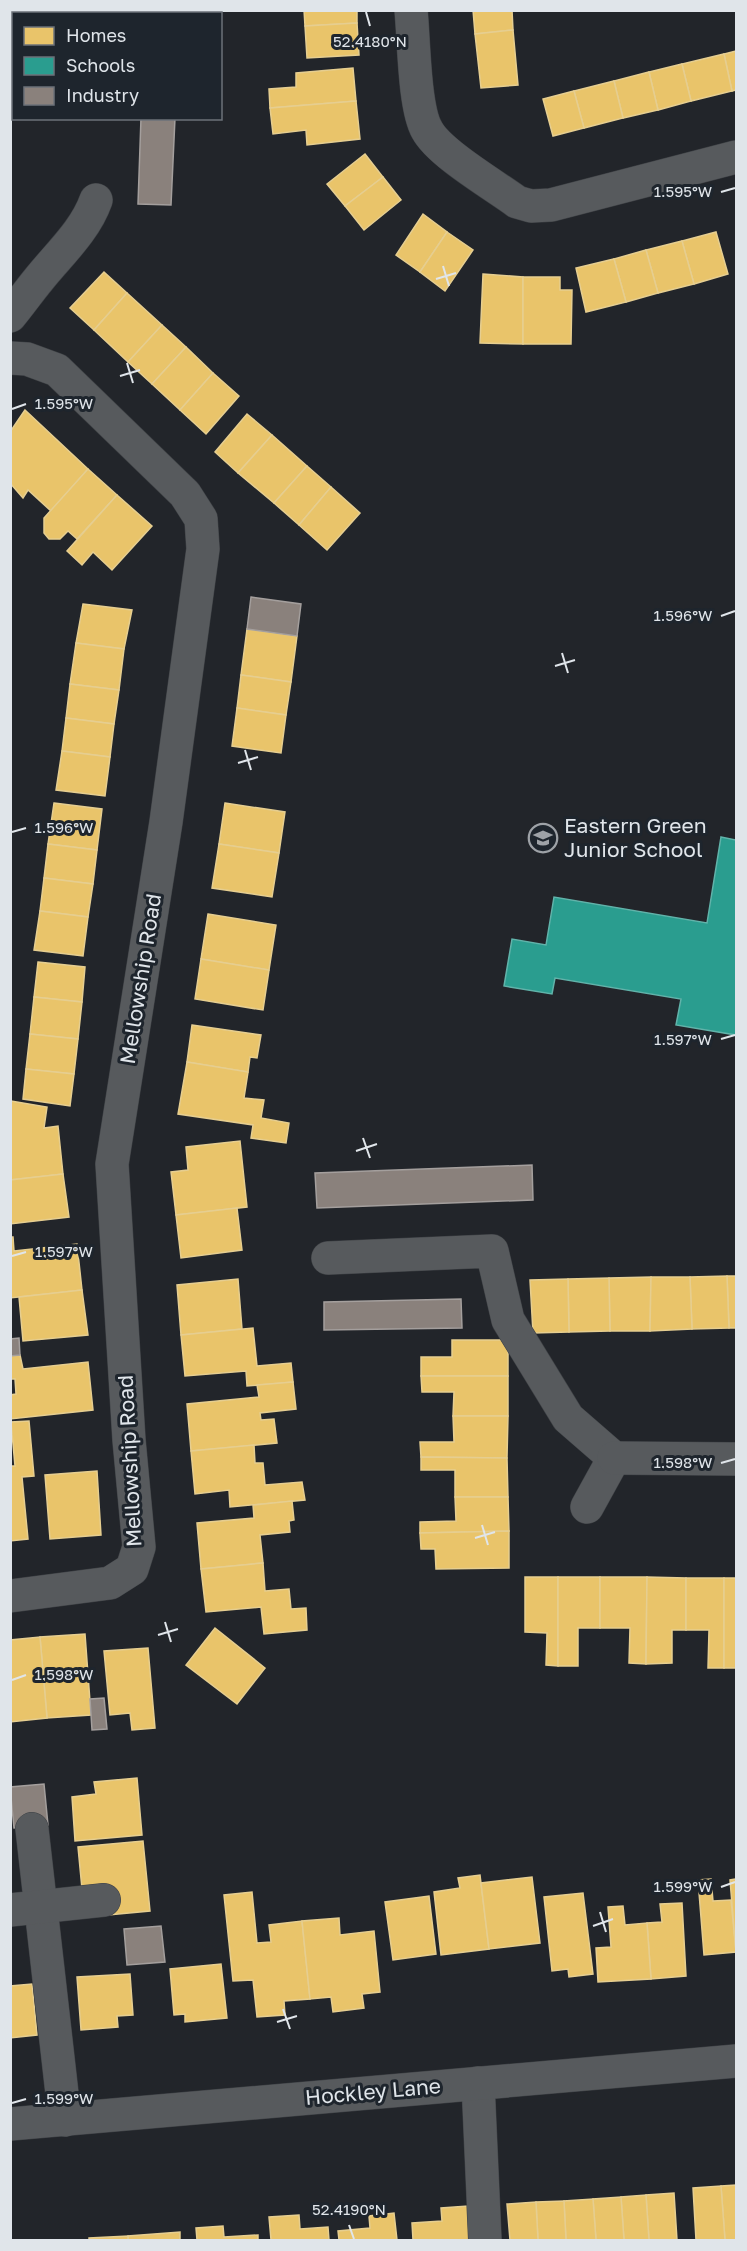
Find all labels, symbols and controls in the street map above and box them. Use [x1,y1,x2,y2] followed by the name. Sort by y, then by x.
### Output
[12,12,222,120] legend
[66,24,126,46] text: Homes
[333,32,407,50] text: 52.4180°N
[66,54,135,76] text: Schools
[66,84,139,106] text: Industry
[654,182,712,200] text: 1.595°W
[35,394,93,412] text: 1.595°W
[654,606,712,624] text: 1.596°W
[564,812,707,862] place label: Eastern Green Junior School
[35,818,93,836] text: 1.596°W
[527,822,559,854] school or university icon: Eastern Green Junior School
[114,892,166,1066] street label: Mellowship Road
[654,1030,712,1048] text: 1.597°W
[35,1242,93,1260] text: 1.597°W
[112,1374,146,1548] street label: Mellowship Road
[654,1453,712,1471] text: 1.598°W
[35,1665,93,1683] text: 1.598°W
[654,1877,712,1895] text: 1.599°W
[304,2072,442,2110] street label: Hockley Lane
[35,2089,93,2107] text: 1.599°W
[312,2200,386,2218] text: 52.4190°N

